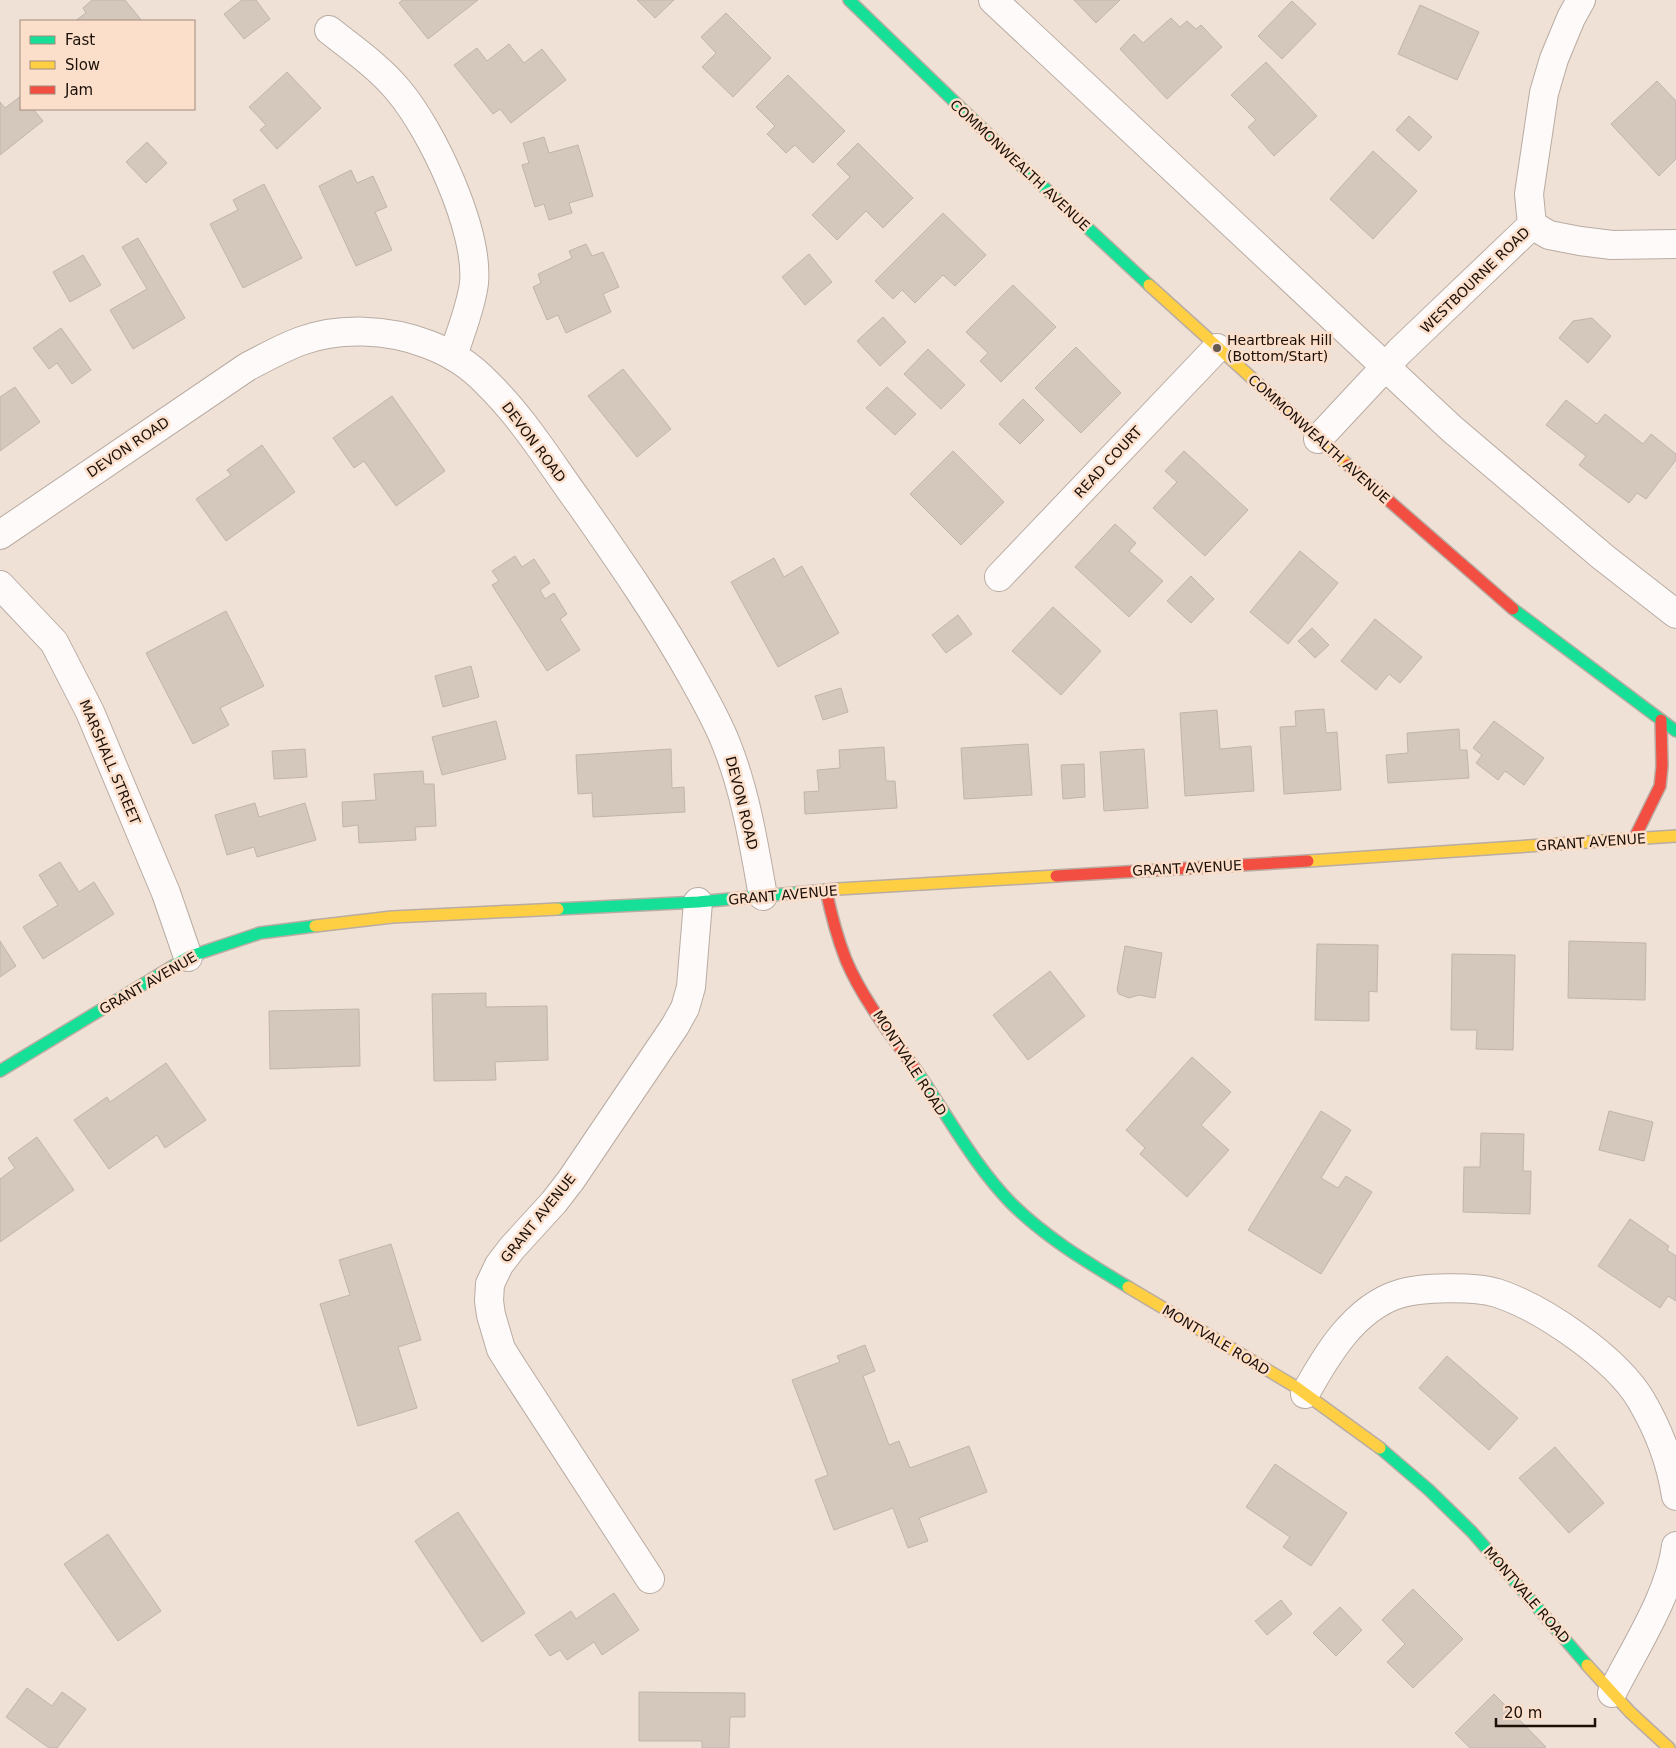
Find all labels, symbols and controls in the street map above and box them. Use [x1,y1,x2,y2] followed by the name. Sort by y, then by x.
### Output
[20,20,195,110] legend
[65,31,95,49] text: Fast
[65,56,100,74] text: Slow
[64,81,93,99] text: Jam
[947,96,1093,234] street label: COMMONWEALTH AVENUE
[1417,224,1533,336] street label: WESTBOURNE ROAD
[1227,332,1332,364] place label: Heartbreak Hill (Bottom/Start)
[1211,342,1223,354] marker: Heartbreak Hill (Bottom/Start)
[1245,371,1393,507] street label: COMMONWEALTH AVENUE
[499,399,569,485] street label: DEVON ROAD
[84,414,172,480] street label: DEVON ROAD
[1071,423,1145,501] street label: READ COURT
[76,697,144,827] street label: MARSHALL STREET
[723,755,761,851] street label: DEVON ROAD
[1536,830,1646,854] street label: GRANT AVENUE
[1132,857,1242,879] street label: GRANT AVENUE
[728,882,838,908] street label: GRANT AVENUE
[96,949,200,1017] street label: GRANT AVENUE
[870,1007,950,1119] street label: MONTVALE ROAD
[497,1170,579,1266] street label: GRANT AVENUE
[1159,1302,1273,1378] street label: MONTVALE ROAD
[1481,1544,1573,1646] street label: MONTVALE ROAD
[1496,1696,1595,1728] scale bar
[1504,1704,1542,1722] text: 20 m

